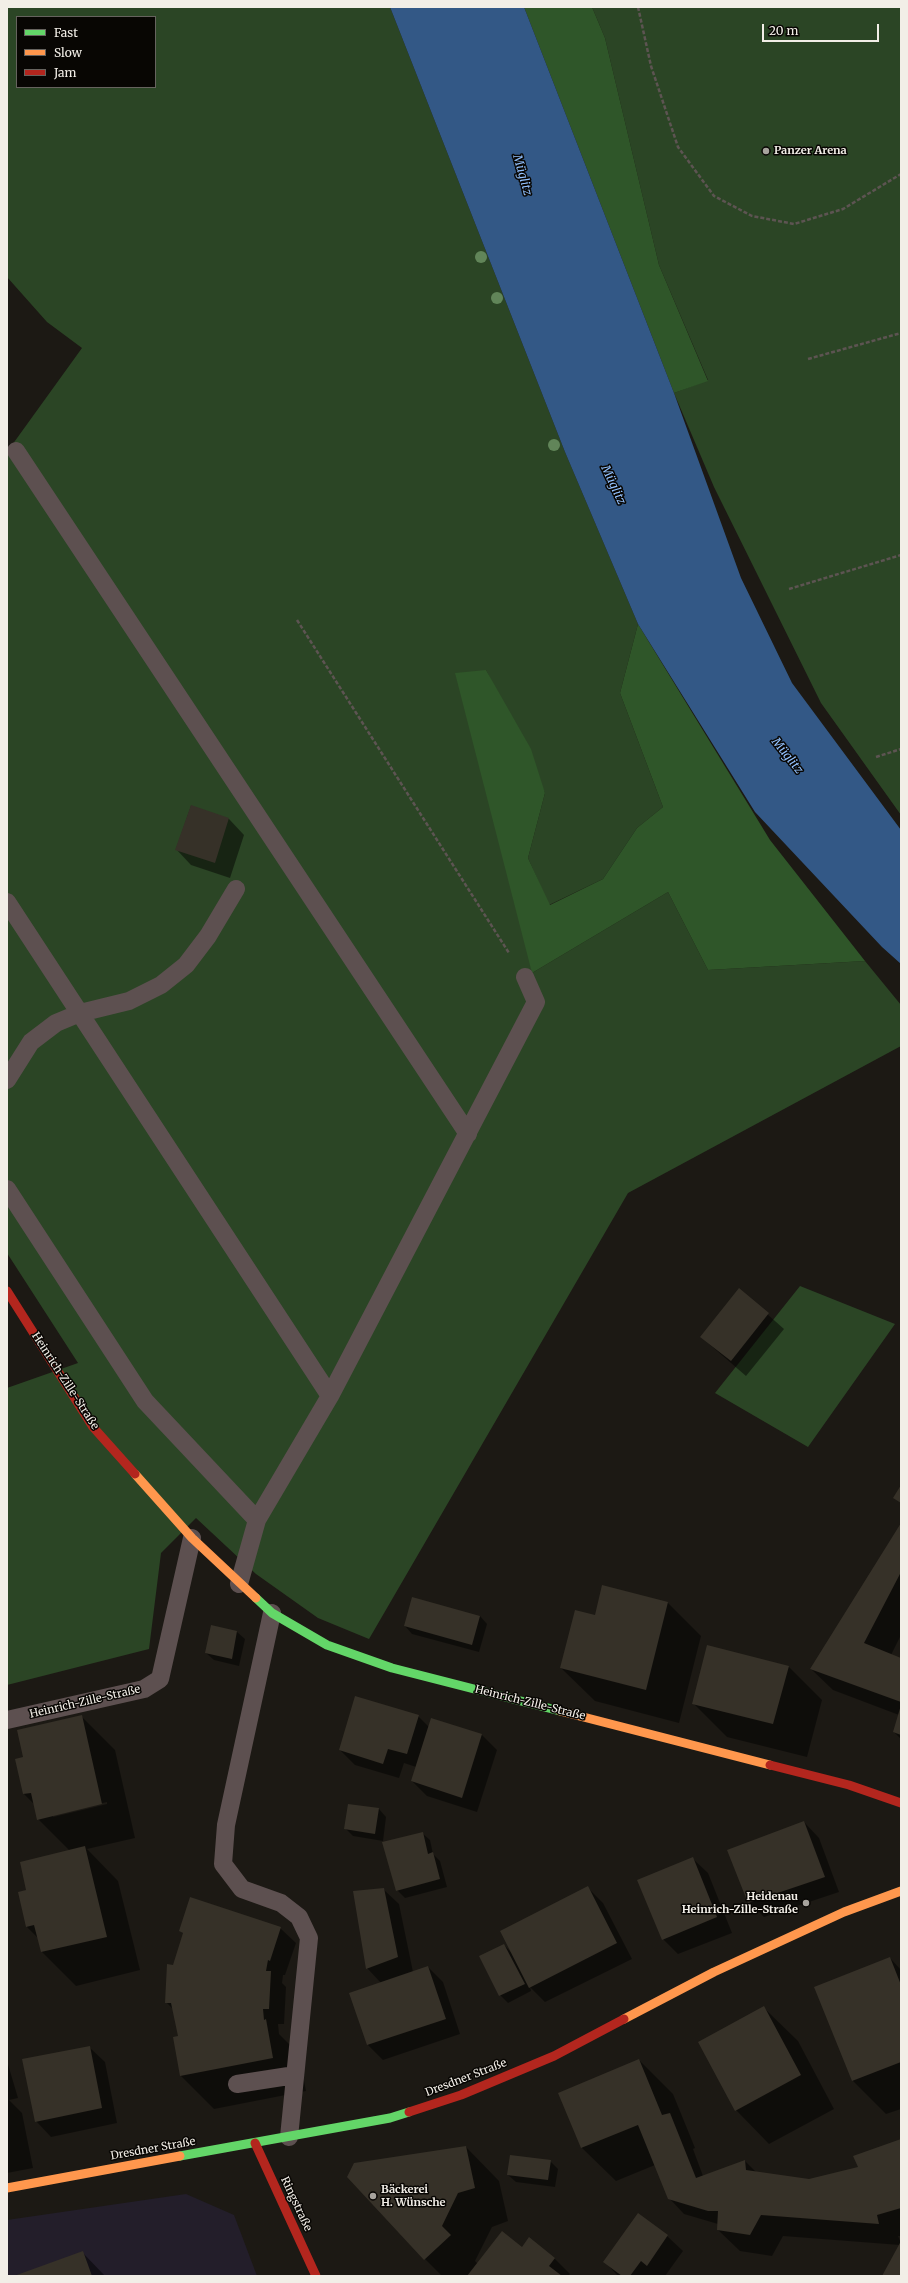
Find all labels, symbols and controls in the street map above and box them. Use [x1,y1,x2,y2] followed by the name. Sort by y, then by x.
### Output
[16,16,156,88] legend
[764,16,881,42] scale bar
[769,23,798,38] text: 20 m
[54,25,78,40] text: Fast
[54,45,82,60] text: Slow
[54,65,76,80] text: Jam
[774,144,847,158] place label: Panzer Arena
[761,146,771,156] marker: Panzer Arena
[509,153,535,197] water label: Müglitz
[598,463,628,507] water label: Müglitz
[768,735,806,777] water label: Müglitz
[29,1330,101,1432] street label: Heinrich-Zille-Straße
[28,1683,142,1721] street label: Heinrich-Zille-Straße
[473,1683,587,1723] street label: Heinrich-Zille-Straße
[682,1890,798,1916] place label: Heidenau Heinrich-Zille-Straße
[801,1898,811,1908] marker: Heidenau Heinrich-Zille-Straße
[423,2056,509,2100] street label: Dresdner Straße
[109,2135,197,2163] street label: Dresdner Straße
[278,2175,314,2233] street label: Ringstraße
[381,2183,445,2209] place label: Bäckerei H. Wünsche
[368,2191,378,2201] marker: Bäckerei H. Wünsche

